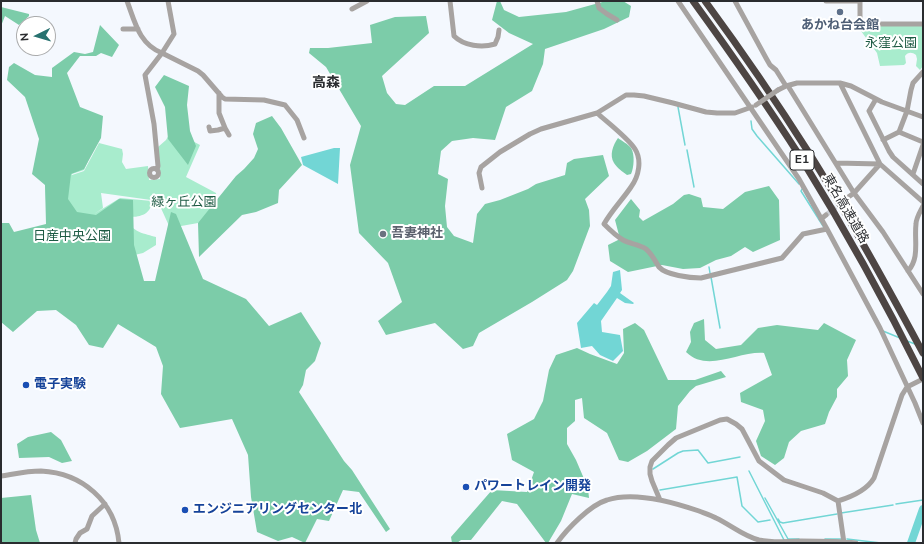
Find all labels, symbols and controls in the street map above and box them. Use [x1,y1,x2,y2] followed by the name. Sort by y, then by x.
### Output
[835,7,845,17] marker: あかね台会館
[16,16,56,56] north arrow
[801,18,879,34] place label: あかね台会館
[17,32,32,42] text: N
[865,36,917,52] park label: 永窪公園
[312,76,340,92] district label: 高森
[790,150,814,170] road number: E1
[819,171,871,247] street label: 東名高速道路
[152,195,216,211] park label: 緑ヶ丘公園
[391,226,443,242] place label: 吾妻神社
[33,229,111,245] park label: 日産中央公園
[378,229,388,239] marker: 吾妻神社
[34,377,86,393] place label: 電子実験
[21,380,31,390] marker: 電子実験
[474,479,591,495] place label: パワートレイン開発
[461,482,471,492] marker: パワートレイン開発
[193,502,362,518] place label: エンジニアリングセンター北
[180,505,190,515] marker: エンジニアリングセンター北

